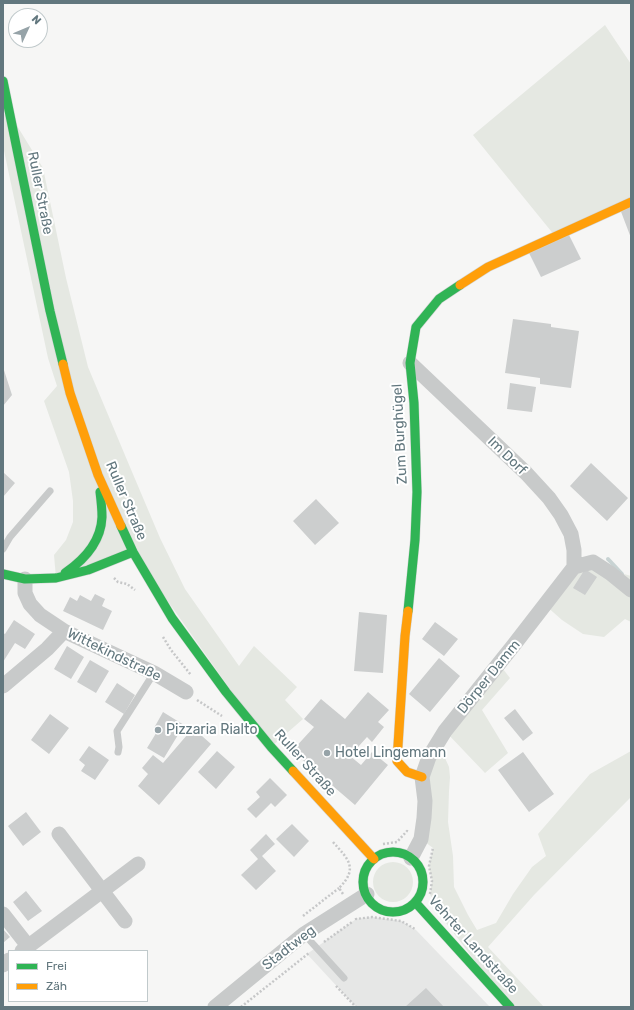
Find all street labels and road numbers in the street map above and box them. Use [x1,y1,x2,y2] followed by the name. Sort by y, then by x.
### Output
[24,150,56,236] street label: Ruller Straße
[389,383,411,485] street label: Zum Burghügel
[484,433,530,479] street label: Im Dorf
[102,459,150,543] street label: Ruller Straße
[64,625,164,685] street label: Wittekindstraße
[454,637,524,717] street label: Dörper Damm
[271,726,339,800] street label: Ruller Straße
[425,892,521,998] street label: Vehrter Landstraße
[259,922,319,974] street label: Stadtweg

